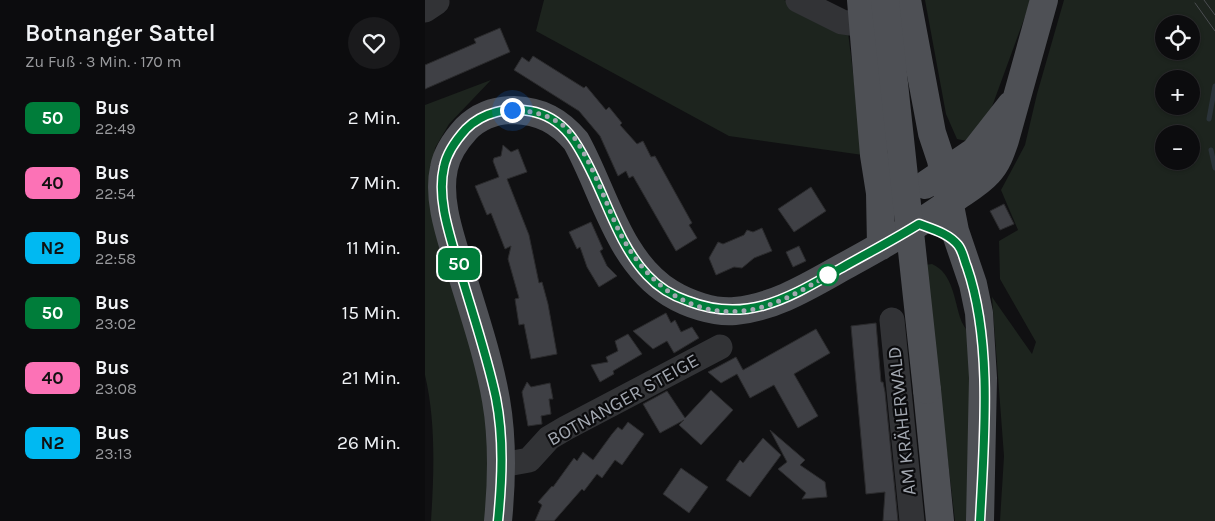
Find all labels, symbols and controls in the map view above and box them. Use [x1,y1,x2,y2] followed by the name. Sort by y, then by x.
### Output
[1155,15,1200,170] map controls
[1155,15,1200,60] button: locate
[348,17,400,69] button: heart
[25,19,216,47] text: Botnanger Sattel
[25,52,182,71] text: Zu Fuß · 3 Min. · 170 m
[1155,70,1200,115] button: +
[95,97,129,119] text: Bus
[500,98,525,123] your location
[42,107,63,129] text: 50
[348,107,400,129] text: 2 Min.
[95,119,135,138] text: 22:49
[1155,125,1200,170] button: −
[95,162,129,184] text: Bus
[41,172,64,194] text: 40
[350,172,400,194] text: 7 Min.
[95,184,135,203] text: 22:54
[95,227,129,249] text: Bus
[41,237,64,259] text: N2
[346,237,400,259] text: 11 Min.
[437,248,481,280] line badge: 50
[95,249,136,268] text: 22:58
[448,253,470,275] text: 50
[817,264,839,286] unlabelled marker
[95,292,129,314] text: Bus
[42,302,63,324] text: 50
[342,302,400,324] text: 15 Min.
[95,314,136,333] text: 23:02
[883,346,921,496] street label: AM KRÄHERWALD
[544,349,702,451] street label: BOTNANGER STEIGE
[95,357,129,379] text: Bus
[41,367,64,389] text: 40
[342,367,400,389] text: 21 Min.
[95,379,137,398] text: 23:08
[95,422,129,444] text: Bus
[41,432,64,454] text: N2
[337,432,400,454] text: 26 Min.
[95,444,132,463] text: 23:13

